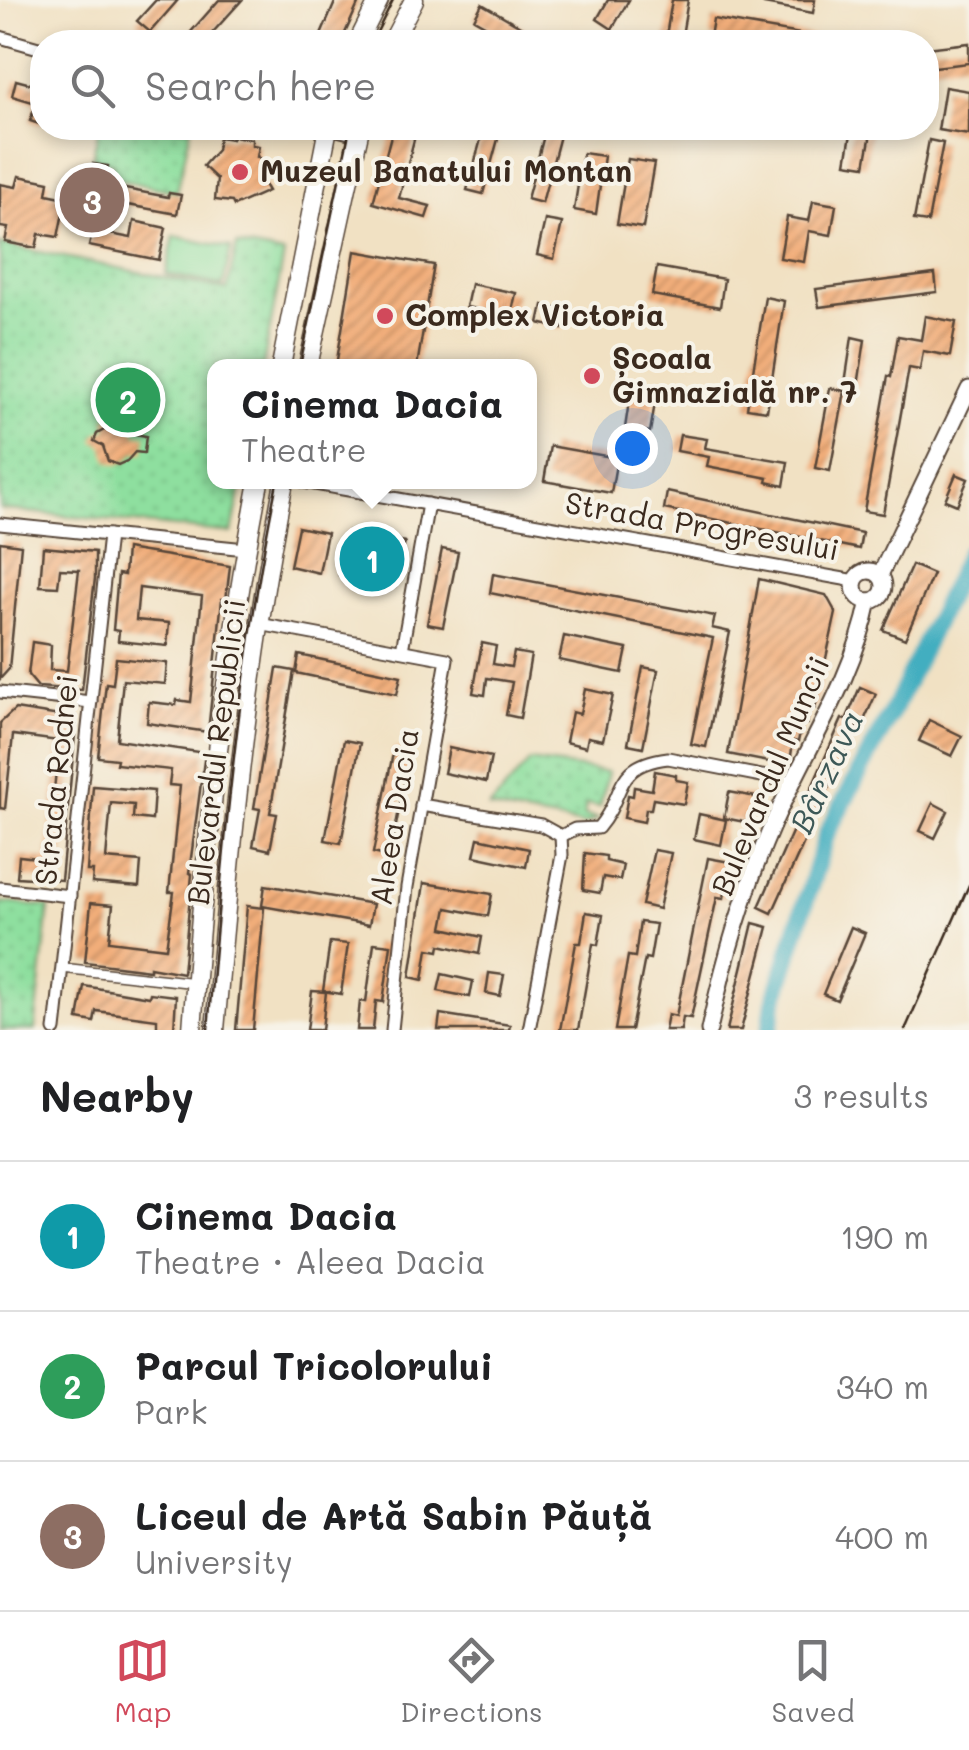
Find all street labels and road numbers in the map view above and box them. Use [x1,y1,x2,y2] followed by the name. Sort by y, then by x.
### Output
[562,481,842,569] street label: Strada Progresului
[176,597,254,907] street label: Bulevardul Republicii
[701,649,838,901] street label: Bulevardul Muncii
[24,672,86,887] street label: Strada Rodnei
[359,725,427,908] street label: Aleea Dacia

